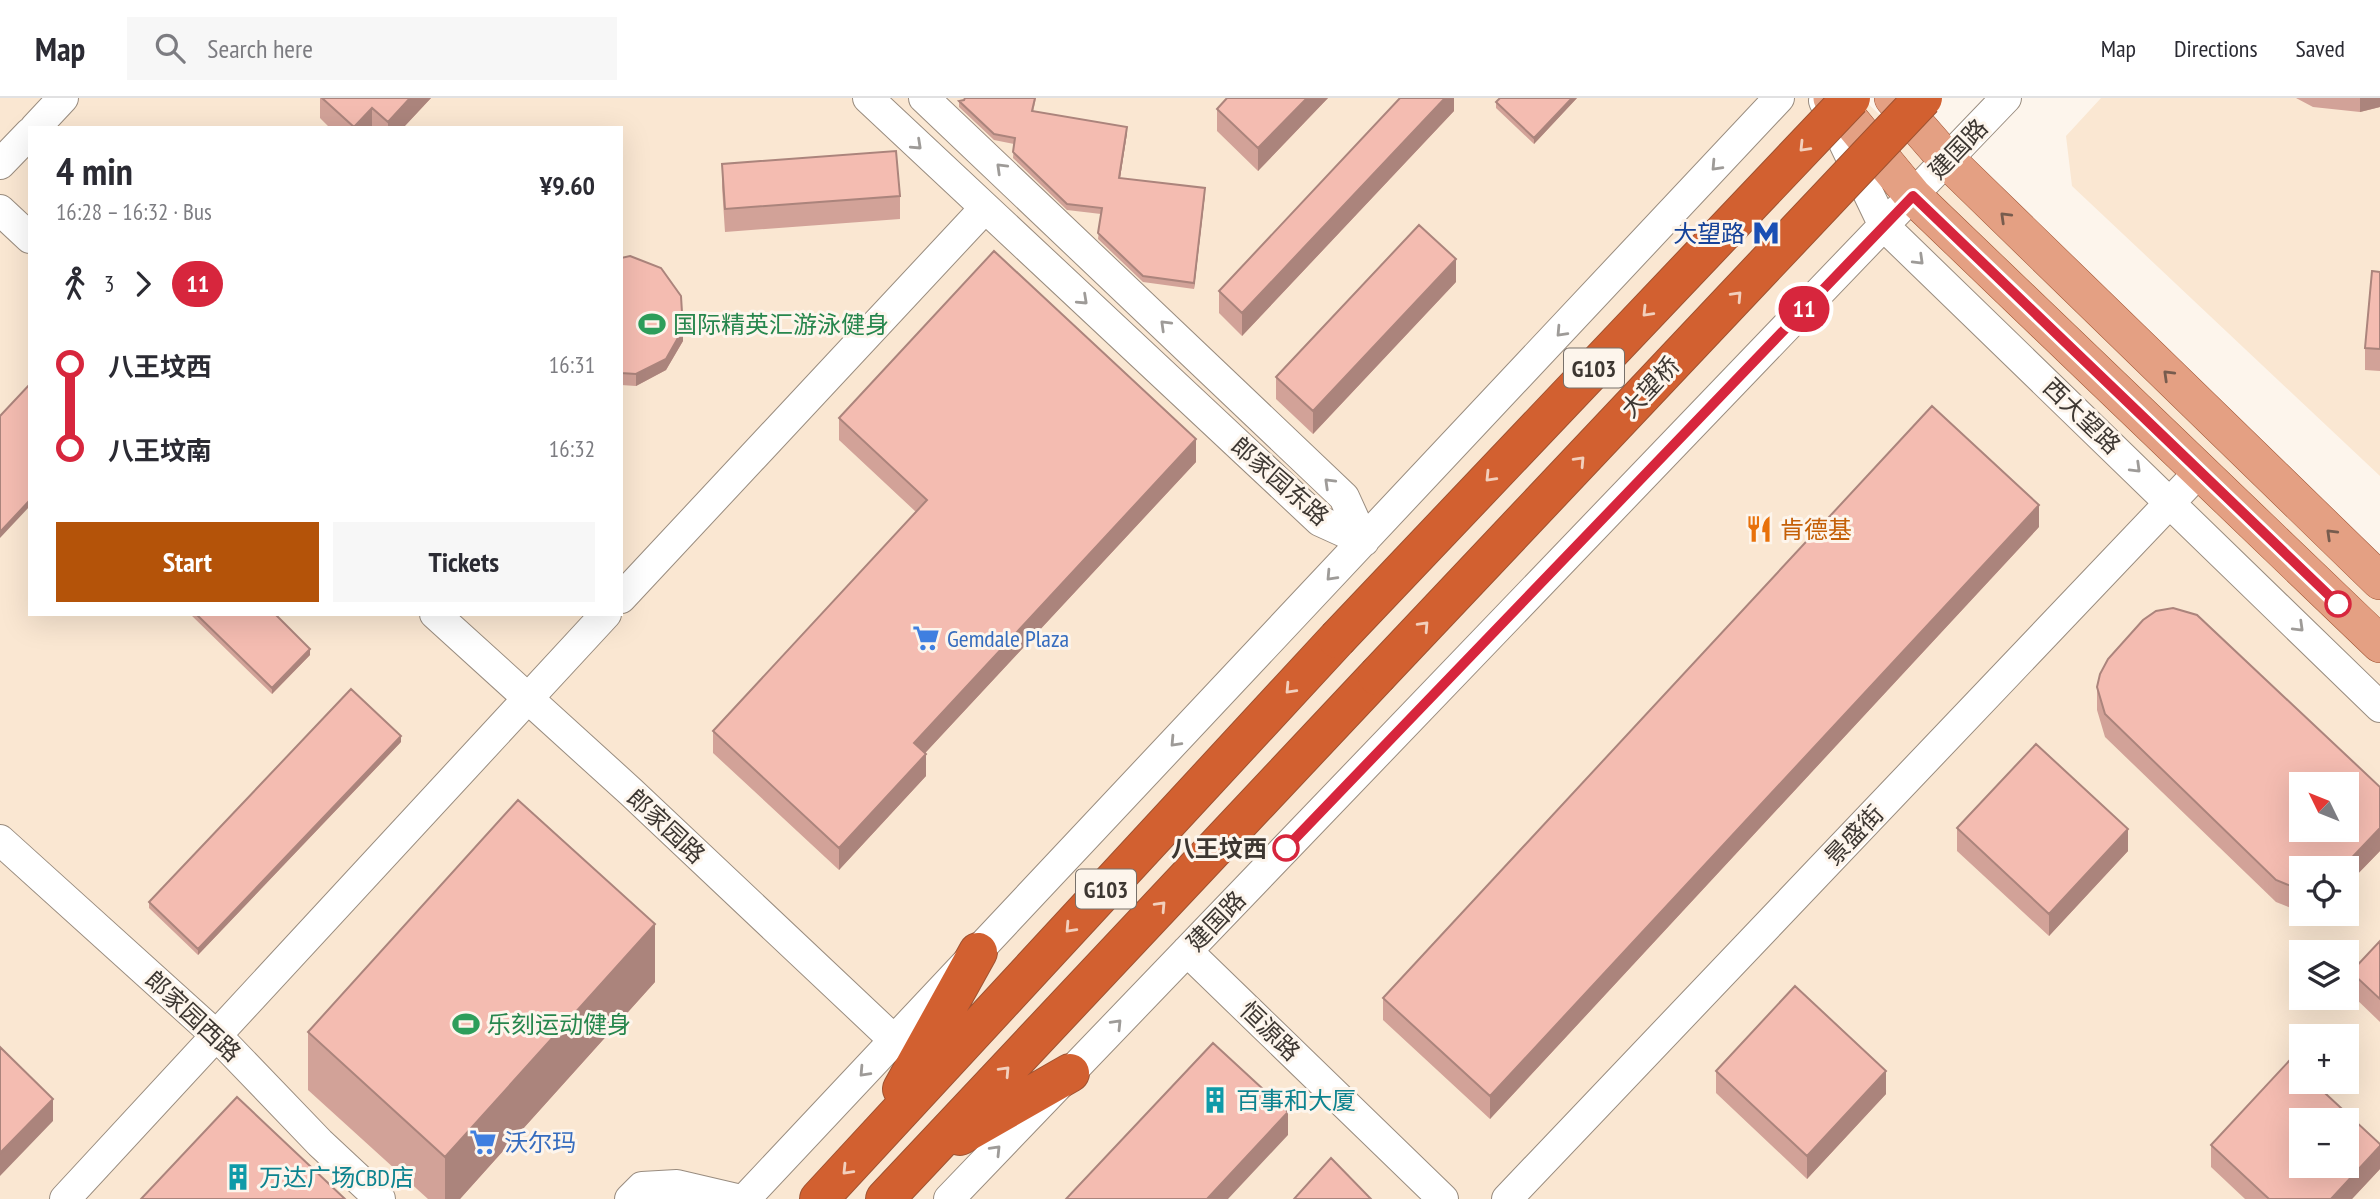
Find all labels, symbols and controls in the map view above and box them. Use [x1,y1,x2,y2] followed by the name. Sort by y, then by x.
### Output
[127,17,617,80] search box
[35,27,85,70] text: Map
[151,29,189,67] icon: search
[207,32,313,65] text: Search here
[2101,33,2136,64] text: Map
[2174,33,2258,64] text: Directions
[2296,33,2345,64] text: Saved
[1922,112,1994,186] street label: 建国路
[909,136,922,149] one-way arrow
[1799,139,1812,152] one-way arrow
[56,146,133,195] text: 4 min
[1712,158,1724,171] one-way arrow
[996,163,1009,176] one-way arrow
[540,169,595,202] text: ¥9.60
[56,197,212,226] text: 16:28 – 16:32 · Bus
[2000,212,2013,225] one-way arrow
[1673,218,1745,249] place label: 大望路
[1751,218,1781,248] metro station icon: 大望路
[1911,251,1924,264] one-way arrow
[56,265,94,303] icon: walk
[124,265,162,303] icon: forward
[186,268,209,299] text: 11
[104,269,114,298] text: 3
[1772,286,1836,332] line badge: 11
[1728,291,1741,304] one-way arrow
[1075,292,1088,305] one-way arrow
[1793,293,1815,324] text: 11
[1642,304,1655,317] one-way arrow
[637,309,667,339] sports icon: 国际精英汇游泳健身
[673,309,889,340] place label: 国际精英汇游泳健身
[1160,321,1173,334] one-way arrow
[1556,324,1569,337] one-way arrow
[1564,348,1624,388] road number: G103
[108,350,212,383] text: 八王坟西
[549,350,595,379] text: 16:31
[1614,350,1686,424] street label: 大望桥
[2163,371,2176,384] one-way arrow
[2037,372,2127,460] street label: 西大望路
[1225,430,1335,532] street label: 郎家园东路
[108,434,212,467] text: 八王坟南
[549,434,595,463] text: 16:32
[1572,456,1585,469] one-way arrow
[2128,460,2141,473] one-way arrow
[1486,469,1499,482] one-way arrow
[1325,478,1338,491] one-way arrow
[1744,514,1774,544] restaurant icon: 肯德基
[1780,514,1852,545] place label: 肯德基
[56,522,319,602] button: Start
[333,522,595,602] button: Tickets
[2326,529,2339,542] one-way arrow
[1326,568,1339,581] one-way arrow
[2325,591,2351,617] unlabelled marker
[2290,619,2303,632] one-way arrow
[1416,621,1428,634] one-way arrow
[911,623,941,653] supermarket icon: Gemdale Plaza
[947,623,1069,654] place label: Gemdale Plaza
[1286,681,1299,694] one-way arrow
[1170,734,1183,747] one-way arrow
[2289,772,2359,842] north arrow
[2289,772,2359,1178] map controls
[620,782,712,870] street label: 郎家园路
[1818,798,1890,872] street label: 景盛街
[1171,833,1267,864] place label: 八王坟西
[1273,835,1299,861] marker: 八王坟西
[2289,856,2359,926] button: locate
[1076,870,1136,908] road number: G103
[1180,884,1252,958] street label: 建国路
[1152,901,1165,914] one-way arrow
[1066,920,1078,933] one-way arrow
[2289,940,2359,1010] button: layers
[139,964,247,1068] street label: 郎家园西路
[1233,995,1307,1067] street label: 恒源路
[451,1009,481,1039] sports icon: 乐刻运动健身
[487,1009,631,1040] place label: 乐刻运动健身
[1109,1019,1122,1032] one-way arrow
[2289,1024,2359,1094] button: +
[859,1064,872,1077] one-way arrow
[997,1066,1009,1079] one-way arrow
[1200,1085,1230,1115] building icon: 百事和大厦
[1236,1085,1356,1116] place label: 百事和大厦
[2289,1108,2359,1178] button: −
[468,1127,498,1157] supermarket icon: 沃尔玛
[504,1127,576,1158] place label: 沃尔玛
[988,1145,1001,1158] one-way arrow
[223,1162,253,1192] building icon: 万达广场CBD店
[259,1162,414,1193] place label: 万达广场CBD店
[842,1162,855,1175] one-way arrow

